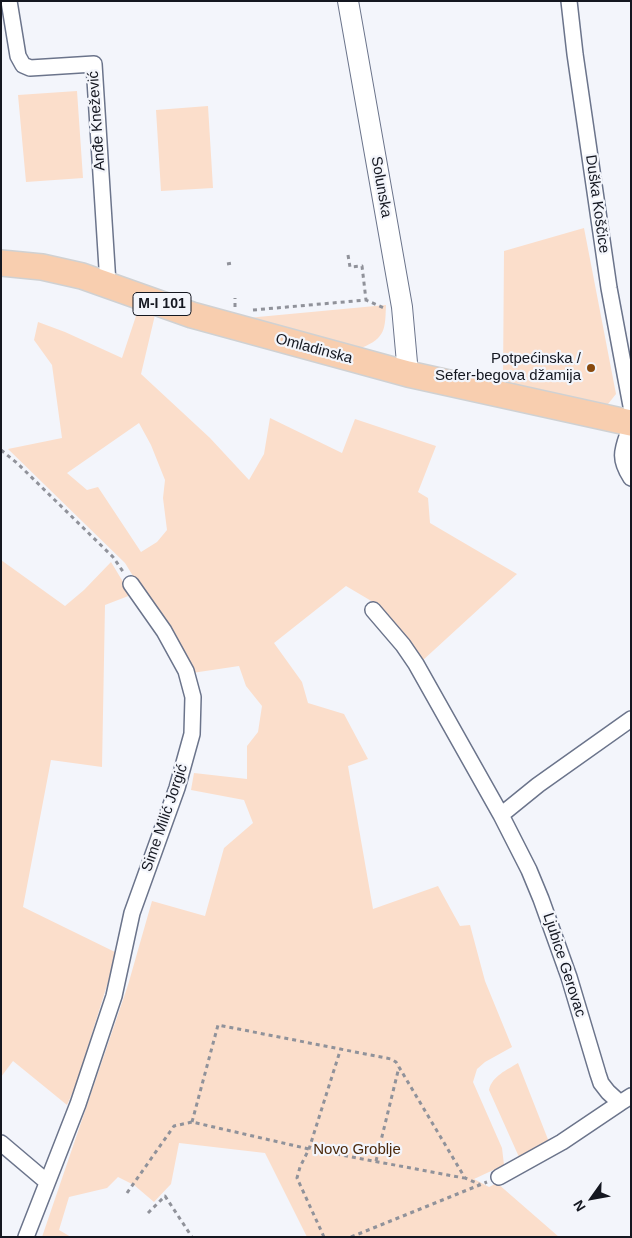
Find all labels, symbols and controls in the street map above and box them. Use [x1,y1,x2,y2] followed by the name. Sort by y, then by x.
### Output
[85,70,109,172] street label: Anđe Knežević
[581,154,613,254] street label: Duška Koščice
[367,155,395,219] street label: Solunska
[133,292,191,316] road number: M-I 101
[273,330,355,368] street label: Omladinska
[435,350,581,385] place label: Potpećinska / Sefer-begova džamija
[585,362,597,374] marker: Potpećinska / Sefer-begova džamija
[138,762,192,874] street label: Sime Milić Jorgić
[539,911,589,1019] street label: Ljubice Gerovac
[313,1141,401,1159] park label: Novo Groblje
[567,1173,617,1223] north arrow
[570,1197,589,1214] text: N

